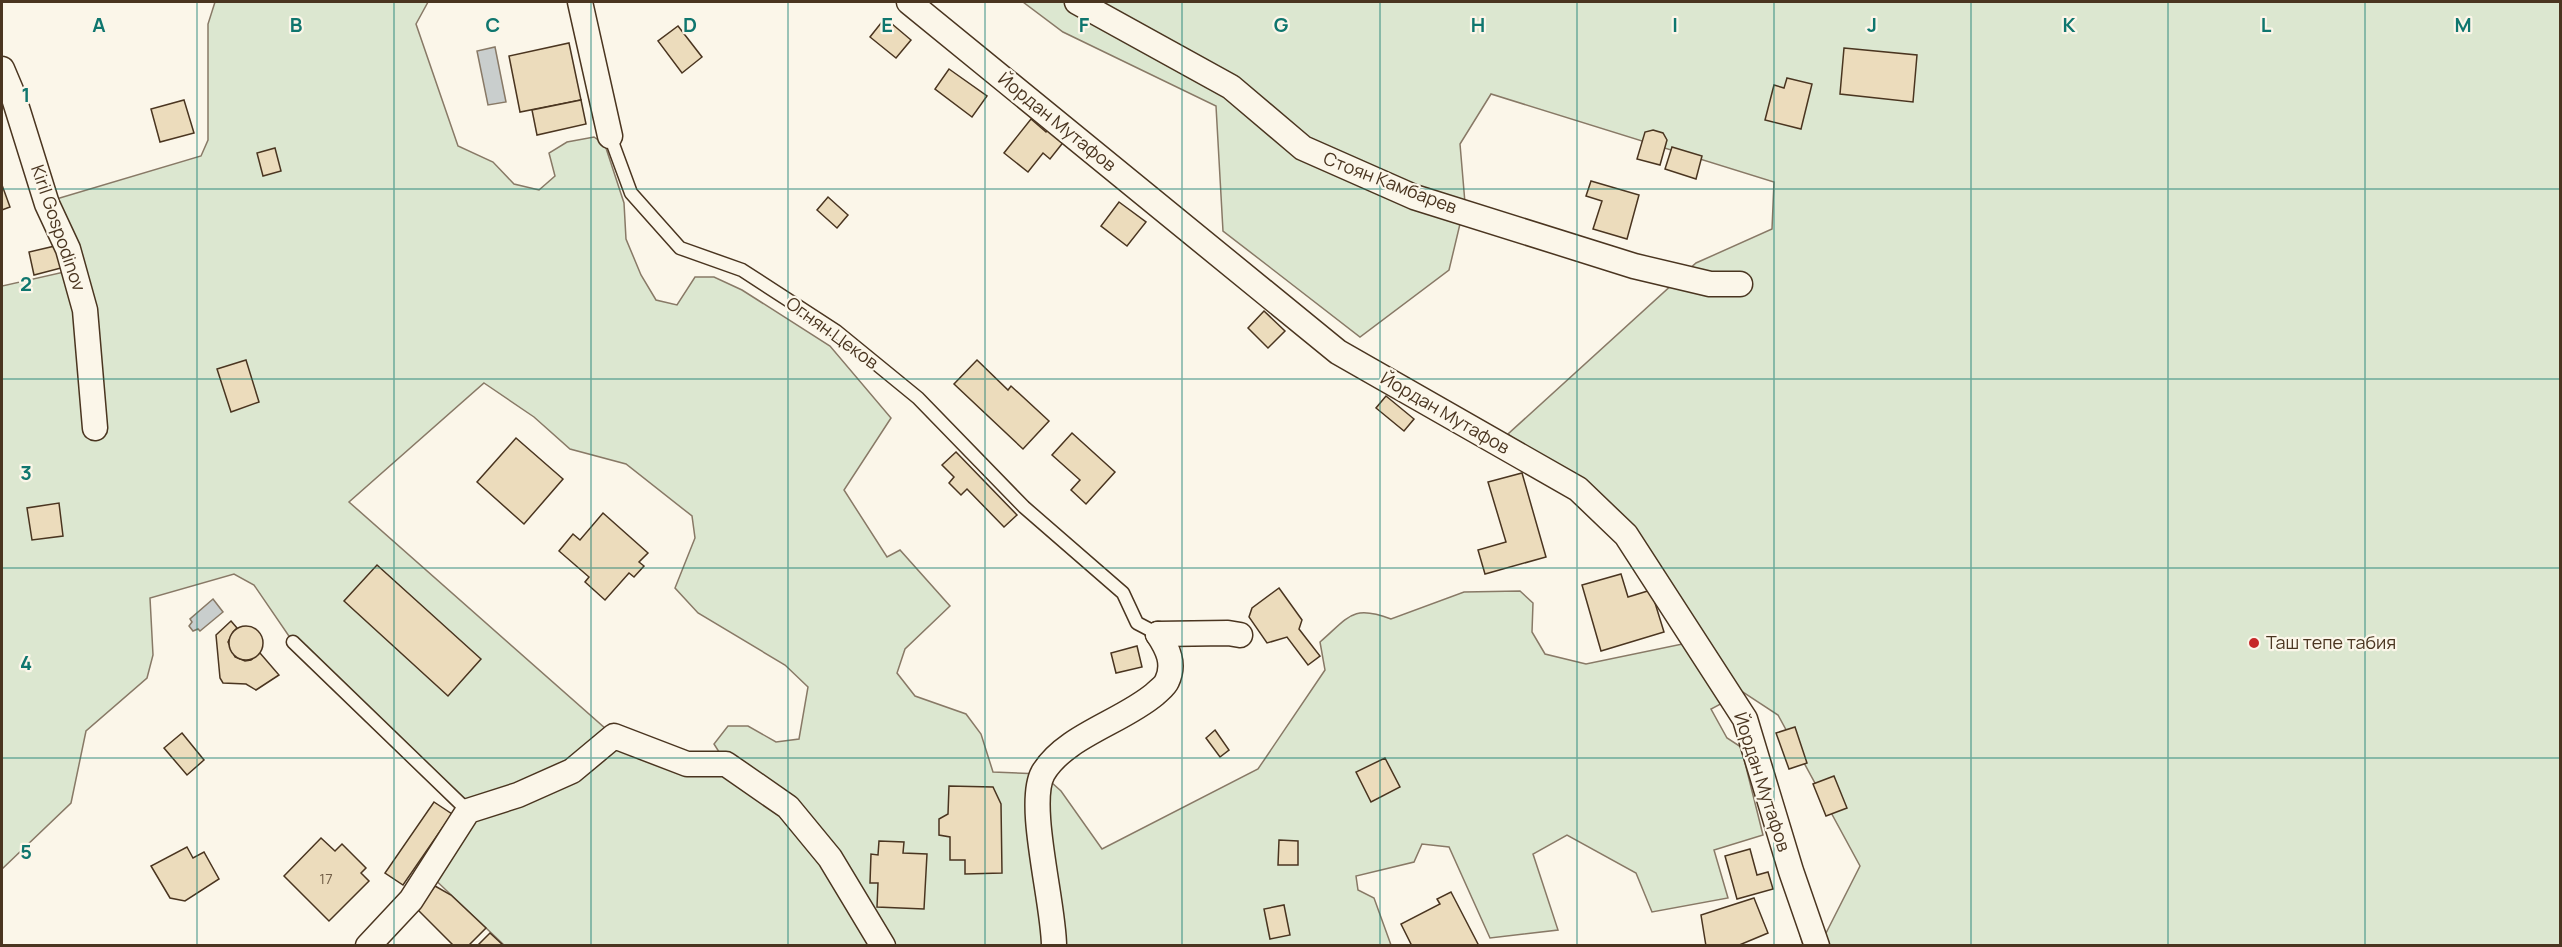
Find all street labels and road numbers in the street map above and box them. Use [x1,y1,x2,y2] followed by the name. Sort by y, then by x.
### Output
[994,66,1122,176] street label: Йордан Мутафов
[1320,146,1461,219] street label: Стоян Камбарев
[26,161,92,294] street label: Kiril Gospodinov
[782,291,884,374] street label: Огнян Цеков
[1377,365,1515,459] street label: Йордан Мутафов
[1729,709,1797,855] street label: Йордан Мутафов

